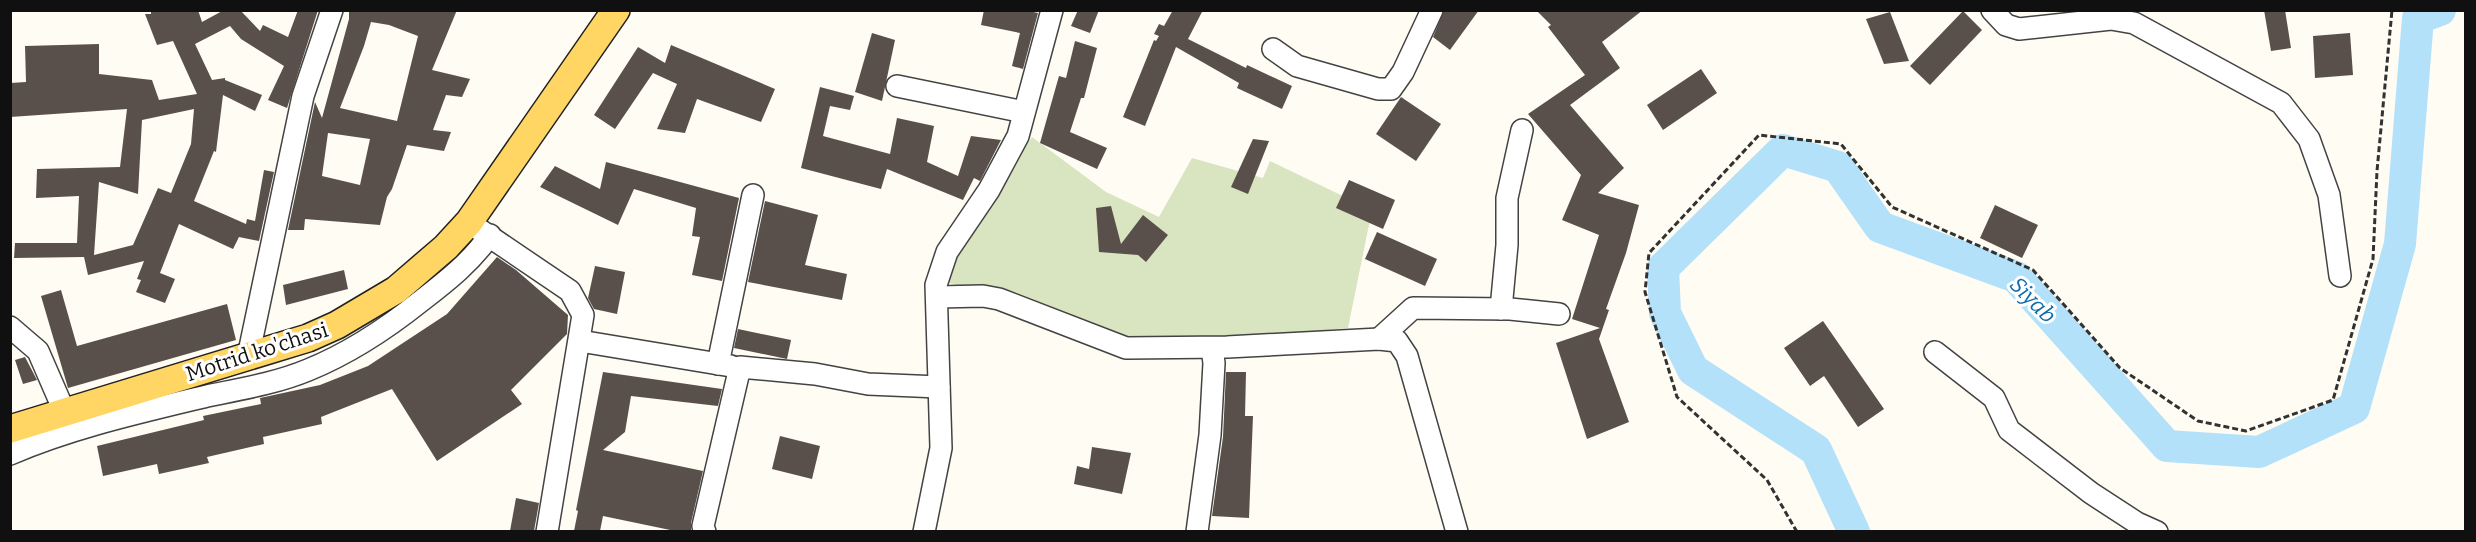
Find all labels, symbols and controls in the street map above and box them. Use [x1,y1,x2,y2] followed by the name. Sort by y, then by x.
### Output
[2004,271,2062,329] water label: Siyab
[183,317,331,387] street label: Motrid ko'chasi

